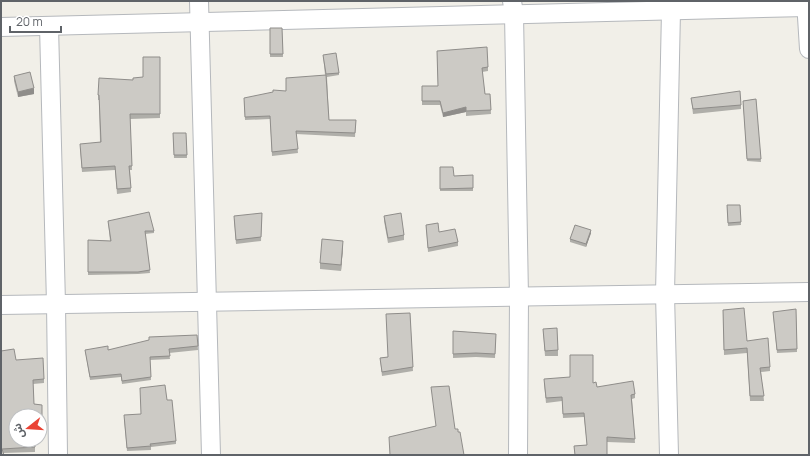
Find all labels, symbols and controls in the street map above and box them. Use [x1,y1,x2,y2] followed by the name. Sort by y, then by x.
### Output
[10,8,61,34] scale bar
[16,13,43,30] text: 20 m
[8,408,48,448] north arrow
[9,422,27,440] text: ش

